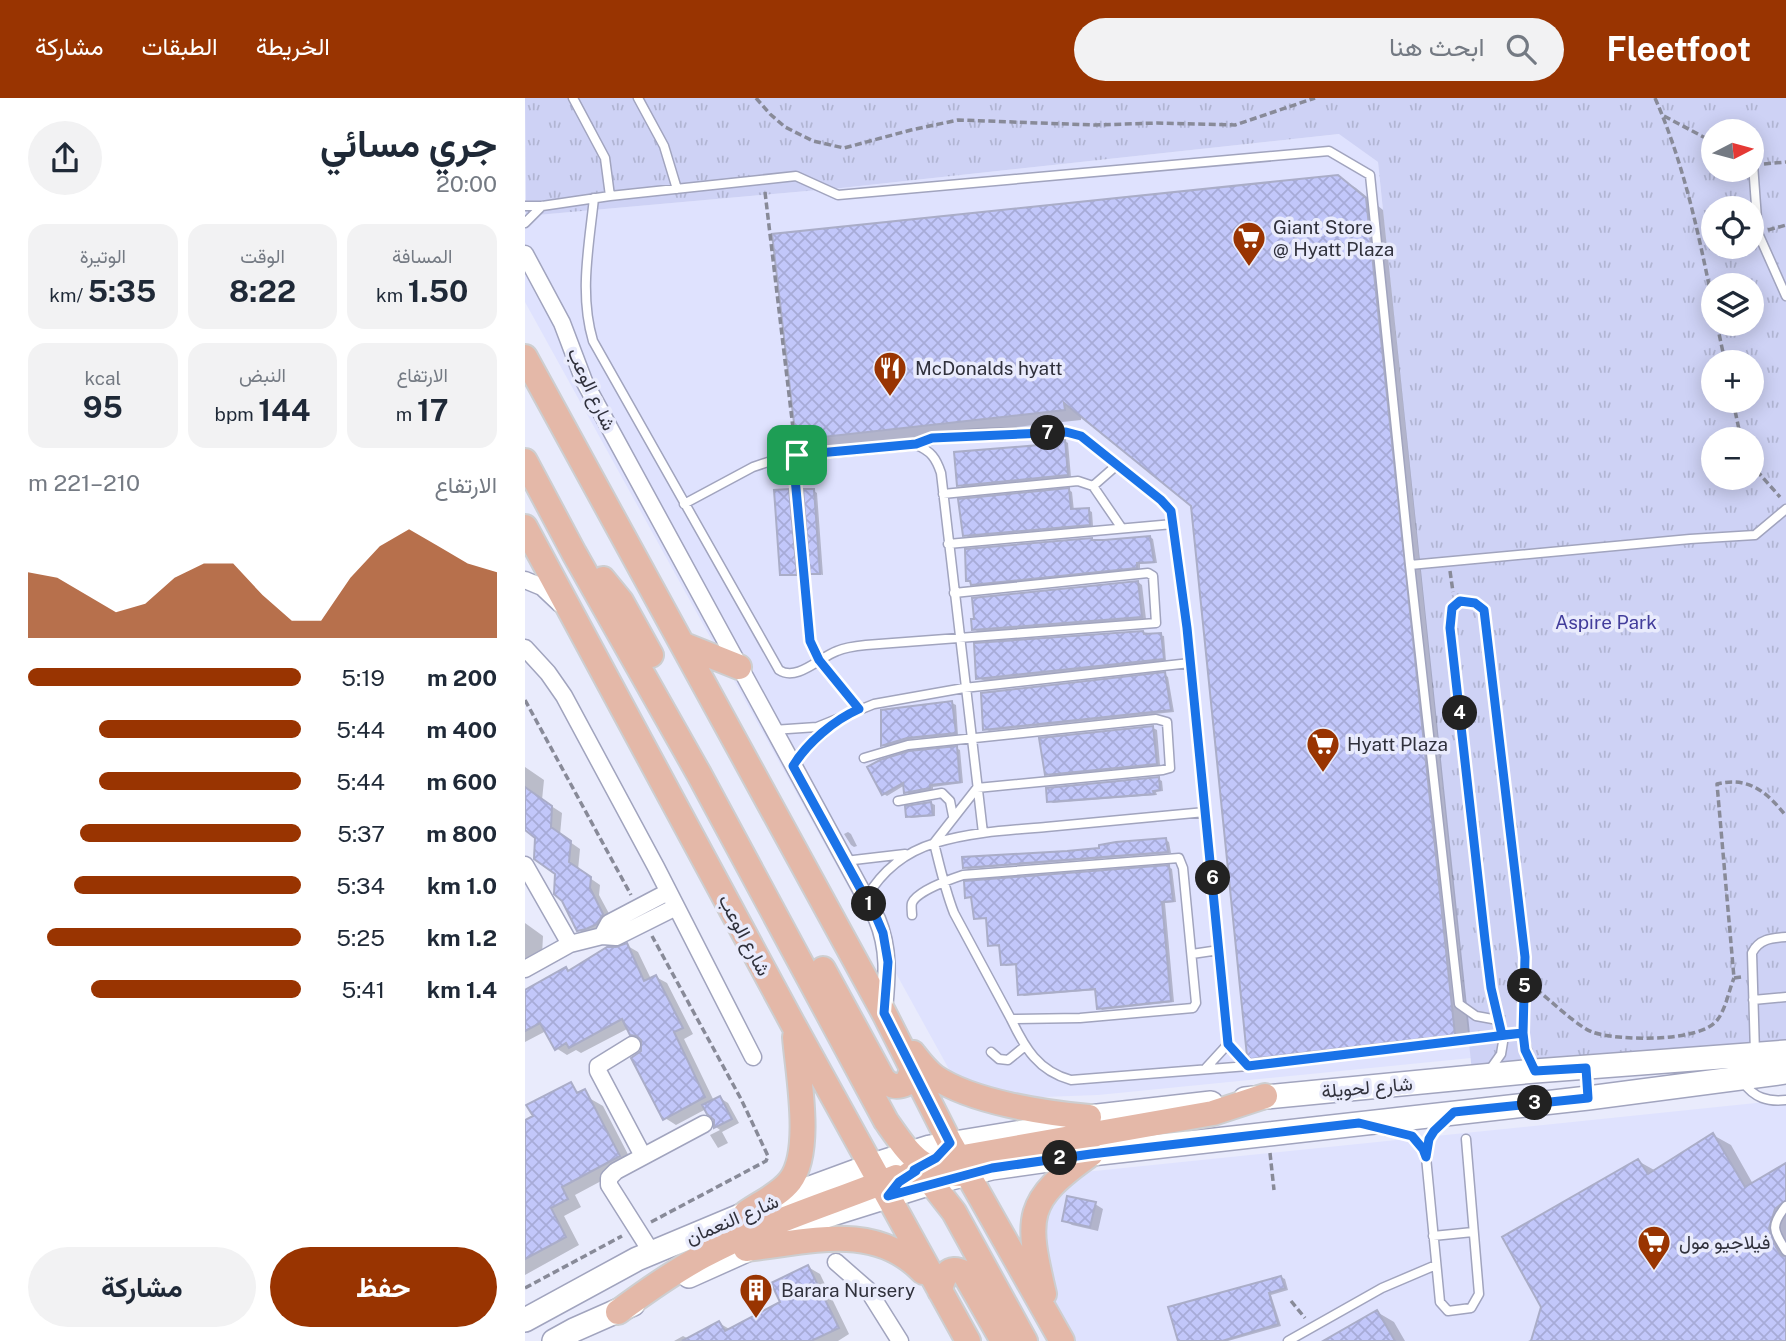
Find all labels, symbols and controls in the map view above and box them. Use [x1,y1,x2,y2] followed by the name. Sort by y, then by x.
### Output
[1074,18,1564,81] search box
[1502,30,1540,68] icon: search
[1606,30,1751,68] text: Fleetfoot
[1389,31,1484,62] text: ابحث هنا
[35,32,103,60] text: مشاركة
[141,32,218,60] text: الطبقات
[256,32,330,60] text: الخريطة
[1701,119,1764,182] north arrow
[1701,119,1764,490] map controls
[28,121,102,195] button: share
[320,121,497,166] text: جري مسائي
[436,170,497,197] text: 20:00
[1701,196,1764,259] button: locate
[1273,216,1394,260] place label: Giant Store @ Hyatt Plaza
[1230,219,1268,268] supermarket icon: Giant Store @ Hyatt Plaza
[80,245,126,267] text: الوتيرة
[240,245,285,267] text: الوقت
[392,245,452,267] text: المسافة
[88,273,156,309] text: 5:35
[229,273,296,309] text: 8:22
[408,273,468,309] text: 1.50
[1701,273,1764,336] button: layers
[49,284,88,306] text: /km
[376,284,408,306] text: km
[561,344,621,435] street label: شارع الوعب
[871,349,909,398] restaurant icon: McDonalds hyatt
[1701,350,1764,413] button: +
[915,357,1063,379] place label: McDonalds hyatt
[239,364,286,386] text: النبض
[396,364,448,386] text: الارتفاع
[84,367,121,389] text: kcal
[83,389,123,425] text: 95
[258,392,310,428] text: 144
[417,392,449,428] text: 17
[215,403,258,425] text: bpm
[396,403,417,425] text: m
[1030,416,1065,450] pin: 7
[1042,421,1053,443] text: 7
[767,425,827,485] pin
[1701,427,1764,490] button: −
[778,436,816,474] icon: arrive
[28,469,140,496] text: 210–221 m
[435,471,497,498] text: الارتفاع
[1555,611,1657,633] park label: Aspire Park
[341,664,385,691] text: 5:19
[427,664,497,691] text: 200 m
[1443,696,1478,730] pin: 4
[1453,701,1466,723] text: 4
[336,716,385,743] text: 5:44
[427,716,497,743] text: 400 m
[1304,725,1342,774] supermarket icon: Hyatt Plaza
[1347,733,1448,755] place label: Hyatt Plaza
[336,768,385,795] text: 5:44
[427,768,497,795] text: 600 m
[337,820,385,847] text: 5:37
[426,820,497,847] text: 800 m
[1195,860,1231,896] pin: 6
[1206,866,1219,888] text: 6
[336,872,385,899] text: 5:34
[427,872,497,899] text: 1.0 km
[851,886,887,922] pin: 1
[713,891,776,980] street label: شارع الوعب
[864,892,873,914] text: 1
[336,924,385,951] text: 5:25
[427,924,497,951] text: 1.2 km
[1507,968,1543,1004] pin: 5
[1518,974,1531,996] text: 5
[341,976,385,1003] text: 5:41
[427,976,497,1003] text: 1.4 km
[1320,1072,1414,1104] street label: شارع لحويلة
[1517,1086,1553,1121] pin: 3
[1528,1091,1541,1113] text: 3
[1043,1140,1077,1176] pin: 2
[1053,1146,1066,1168] text: 2
[682,1190,783,1250] street label: شارع النعمان
[1635,1223,1673,1272] supermarket icon: فيلاجيو مول
[1679,1231,1770,1254] place label: فيلاجيو مول
[28,1247,256,1327] button: مشاركة
[270,1247,497,1327] button: حفظ
[737,1271,775,1320] building icon: Barara Nursery
[781,1279,915,1301] place label: Barara Nursery

